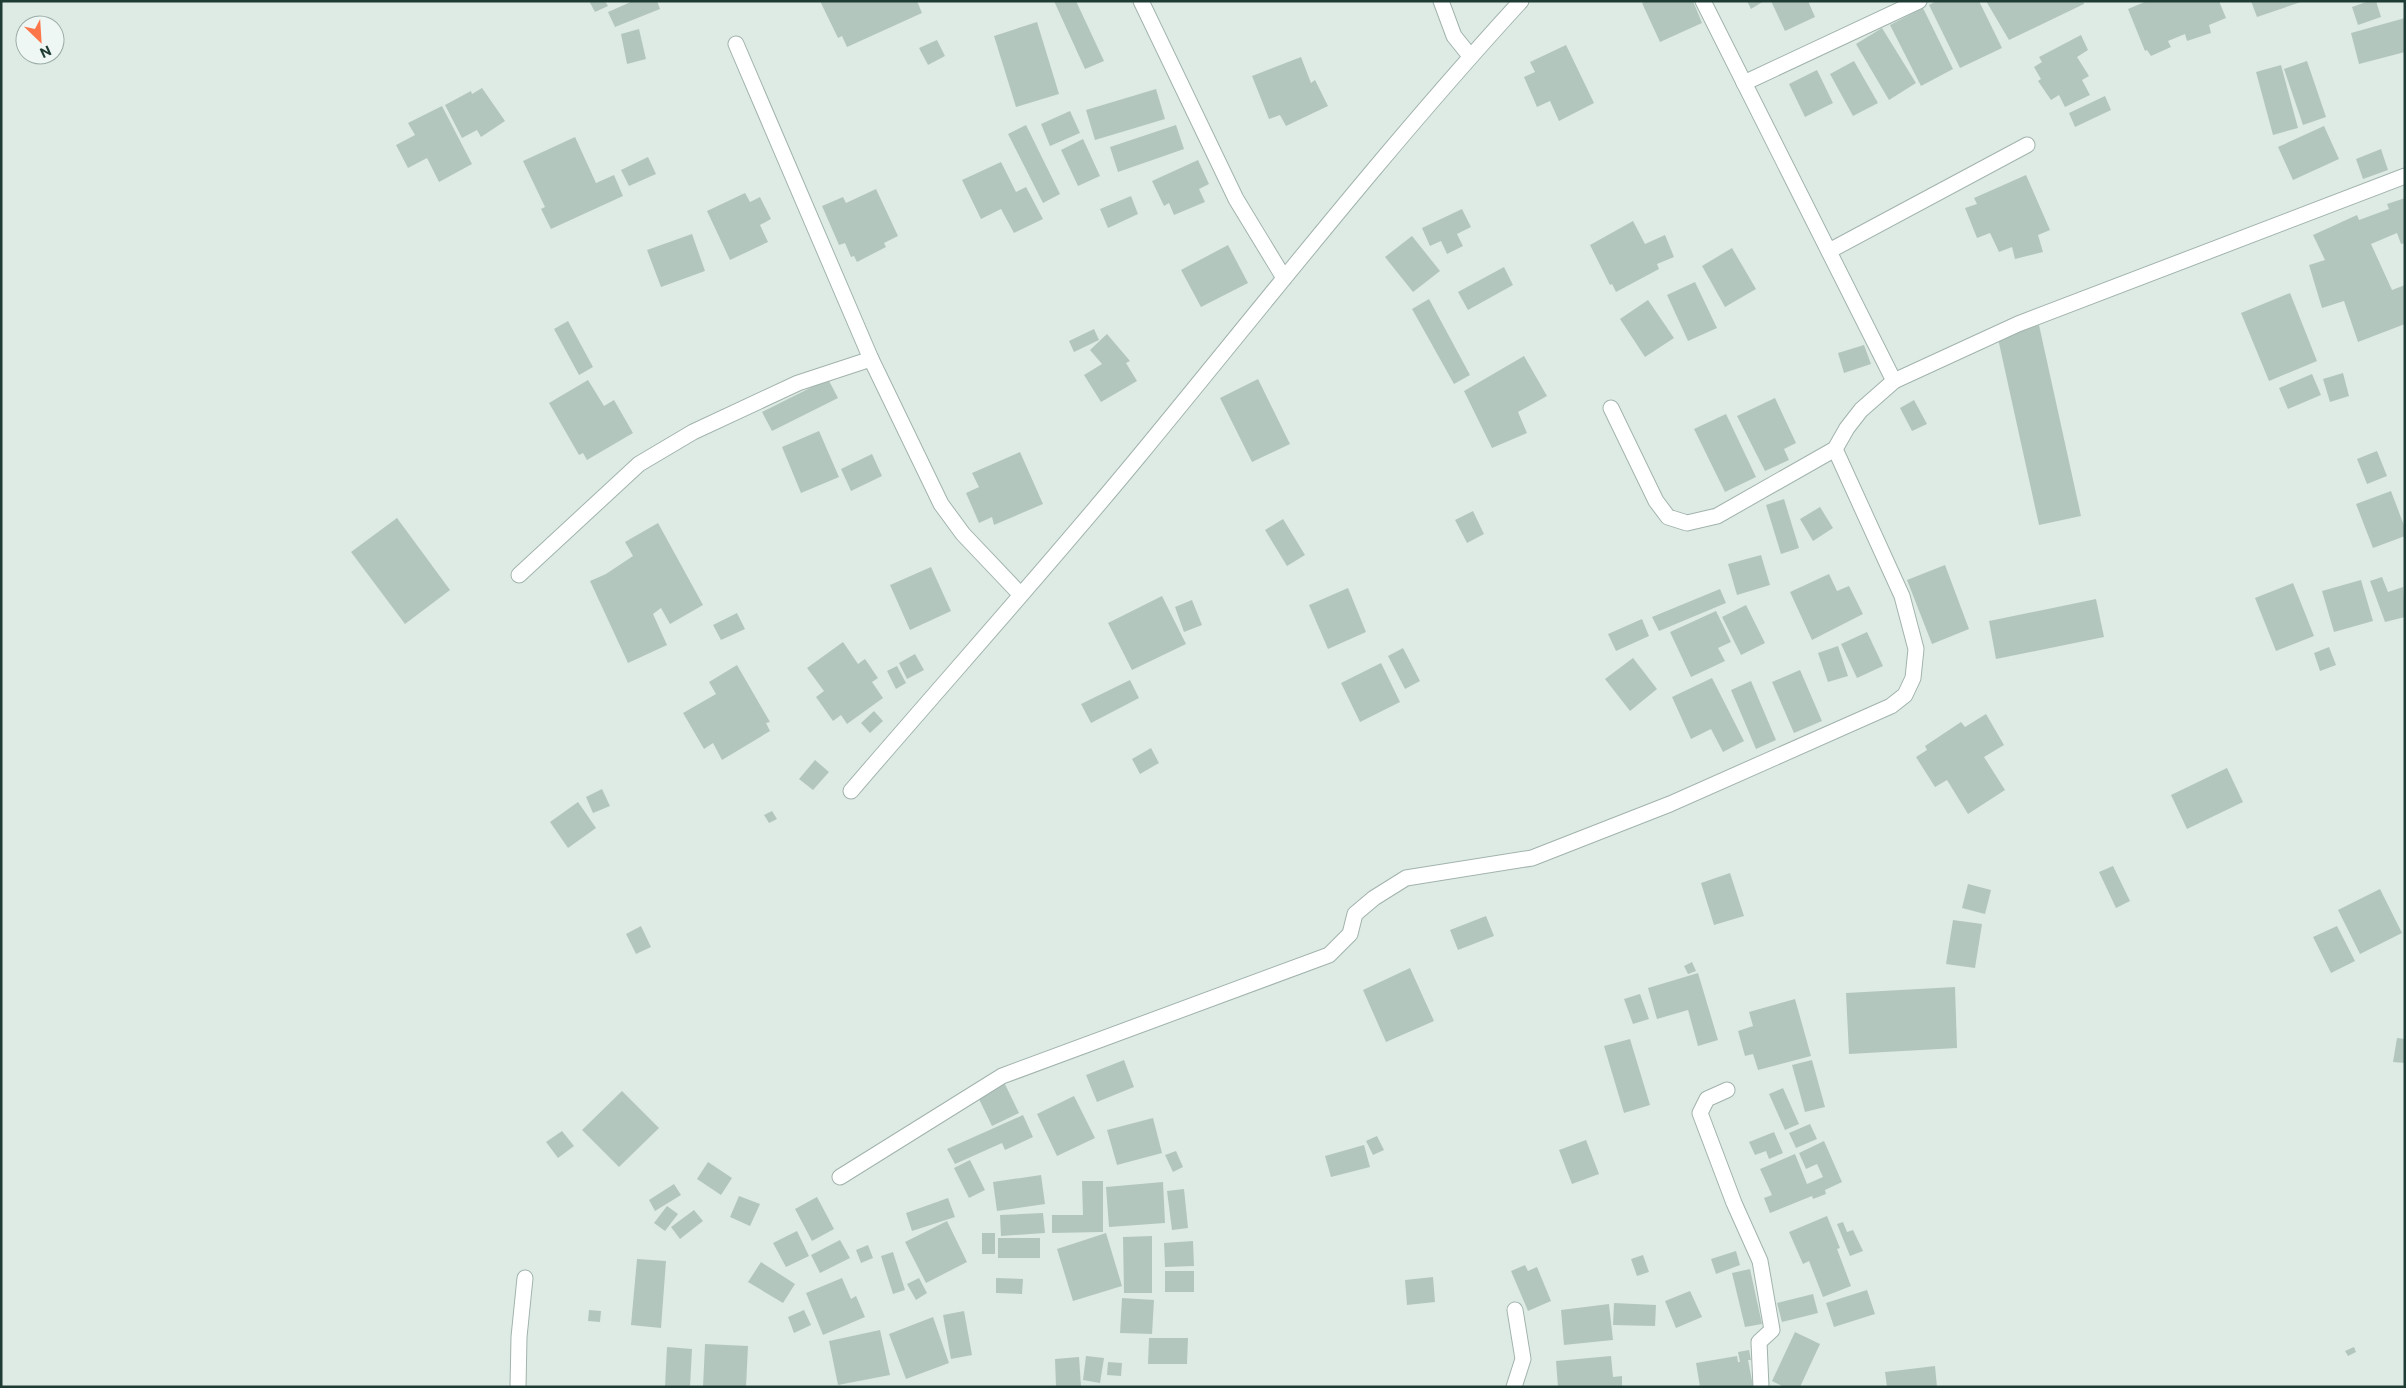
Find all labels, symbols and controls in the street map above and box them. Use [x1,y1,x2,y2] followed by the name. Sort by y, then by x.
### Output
[15,15,65,65] north arrow
[37,42,54,62] text: N

